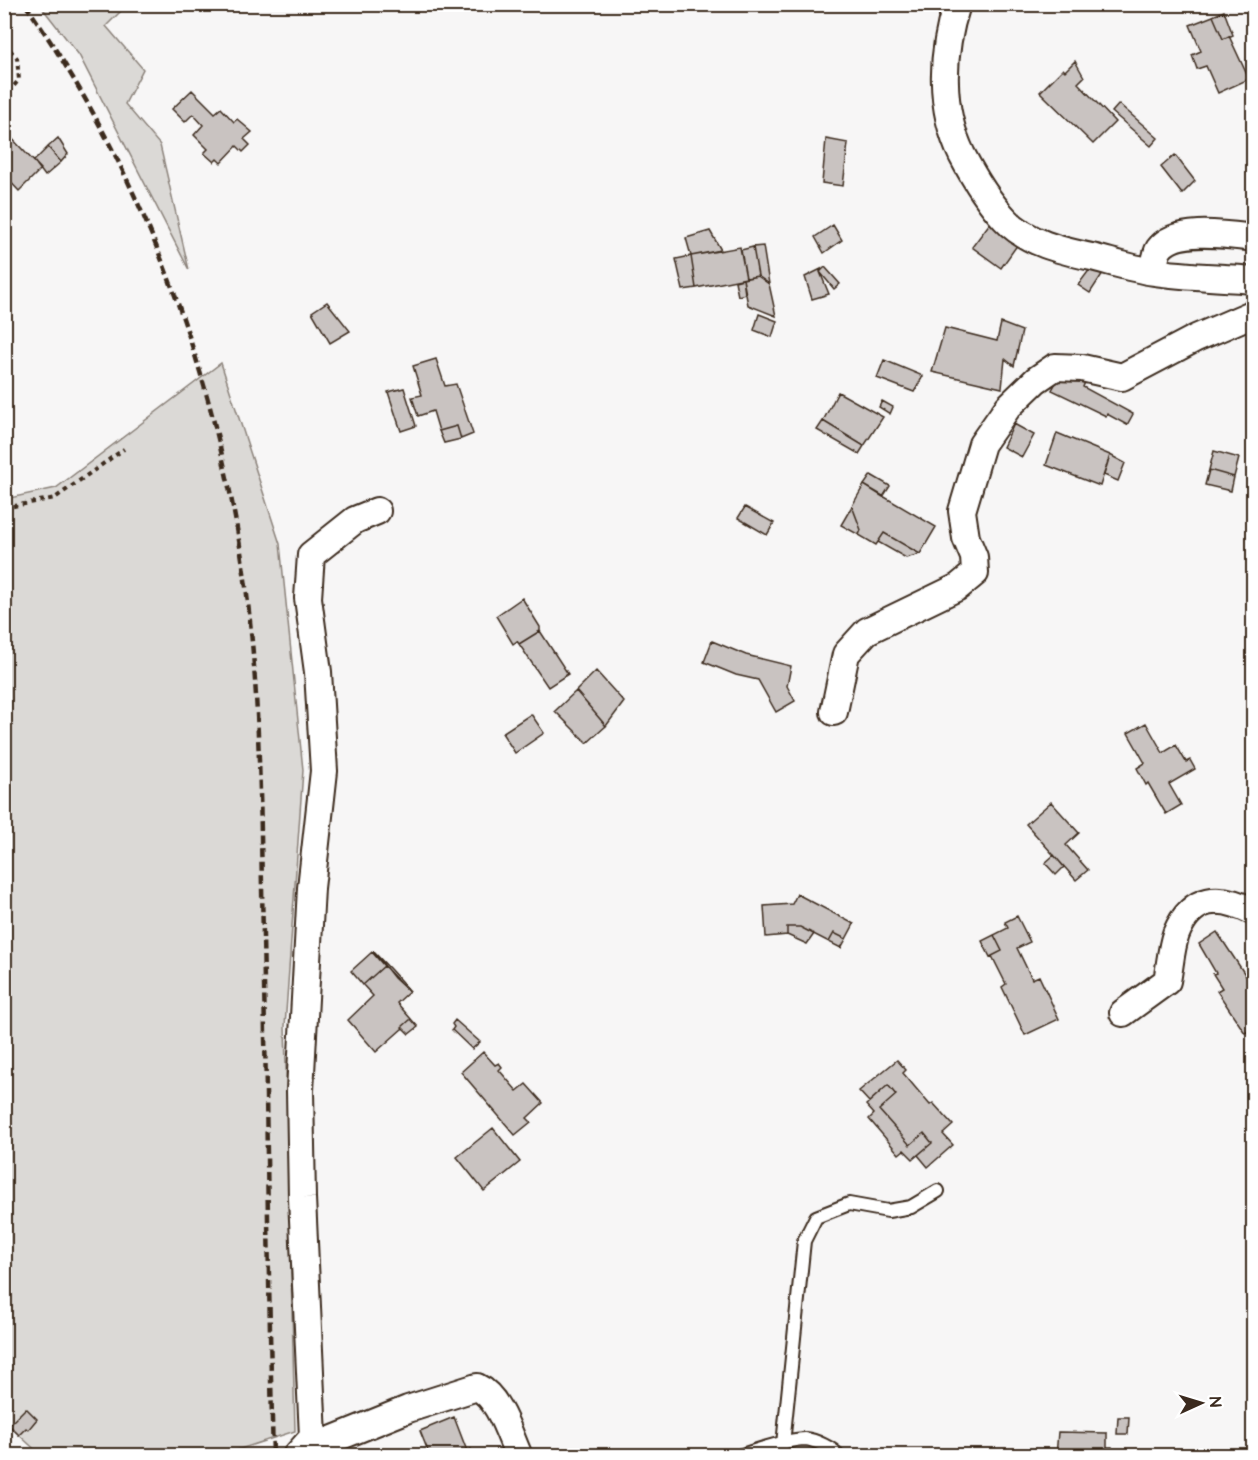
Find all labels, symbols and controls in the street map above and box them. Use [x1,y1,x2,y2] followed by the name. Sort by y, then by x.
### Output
[1171,1373,1231,1433] north arrow
[1204,1396,1226,1408] text: N

